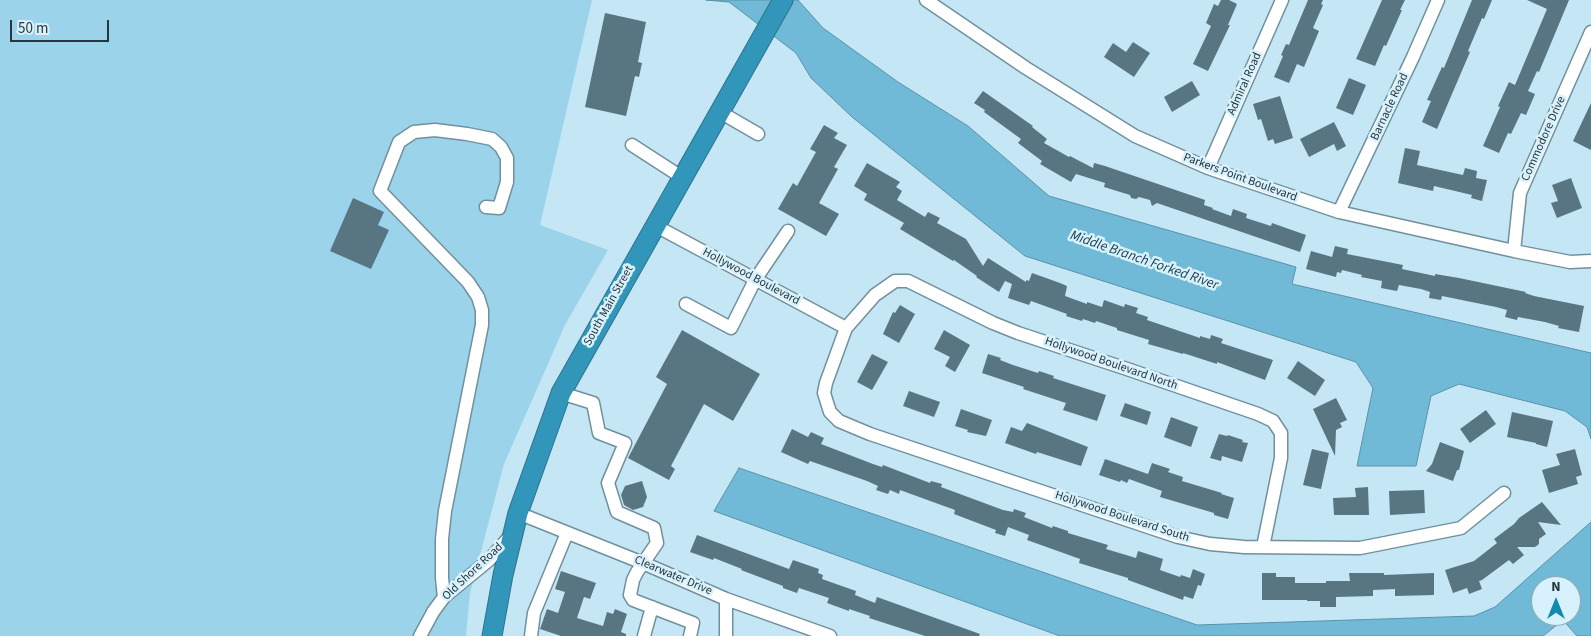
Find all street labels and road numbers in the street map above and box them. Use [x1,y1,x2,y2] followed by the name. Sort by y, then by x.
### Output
[1225,50,1265,118] street label: Admiral Road
[1368,71,1412,143] street label: Barnacle Road
[1519,94,1569,184] street label: Commodore Drive
[1181,151,1299,205] street label: Parkers Point Boulevard
[700,245,802,309] street label: Hollywood Boulevard
[581,264,637,348] street label: South Main Street
[1043,335,1179,393] street label: Hollywood Boulevard North
[1053,488,1191,546] street label: Hollywood Boulevard South
[440,540,506,604] street label: Old Shore Road
[632,553,714,599] street label: Clearwater Drive

